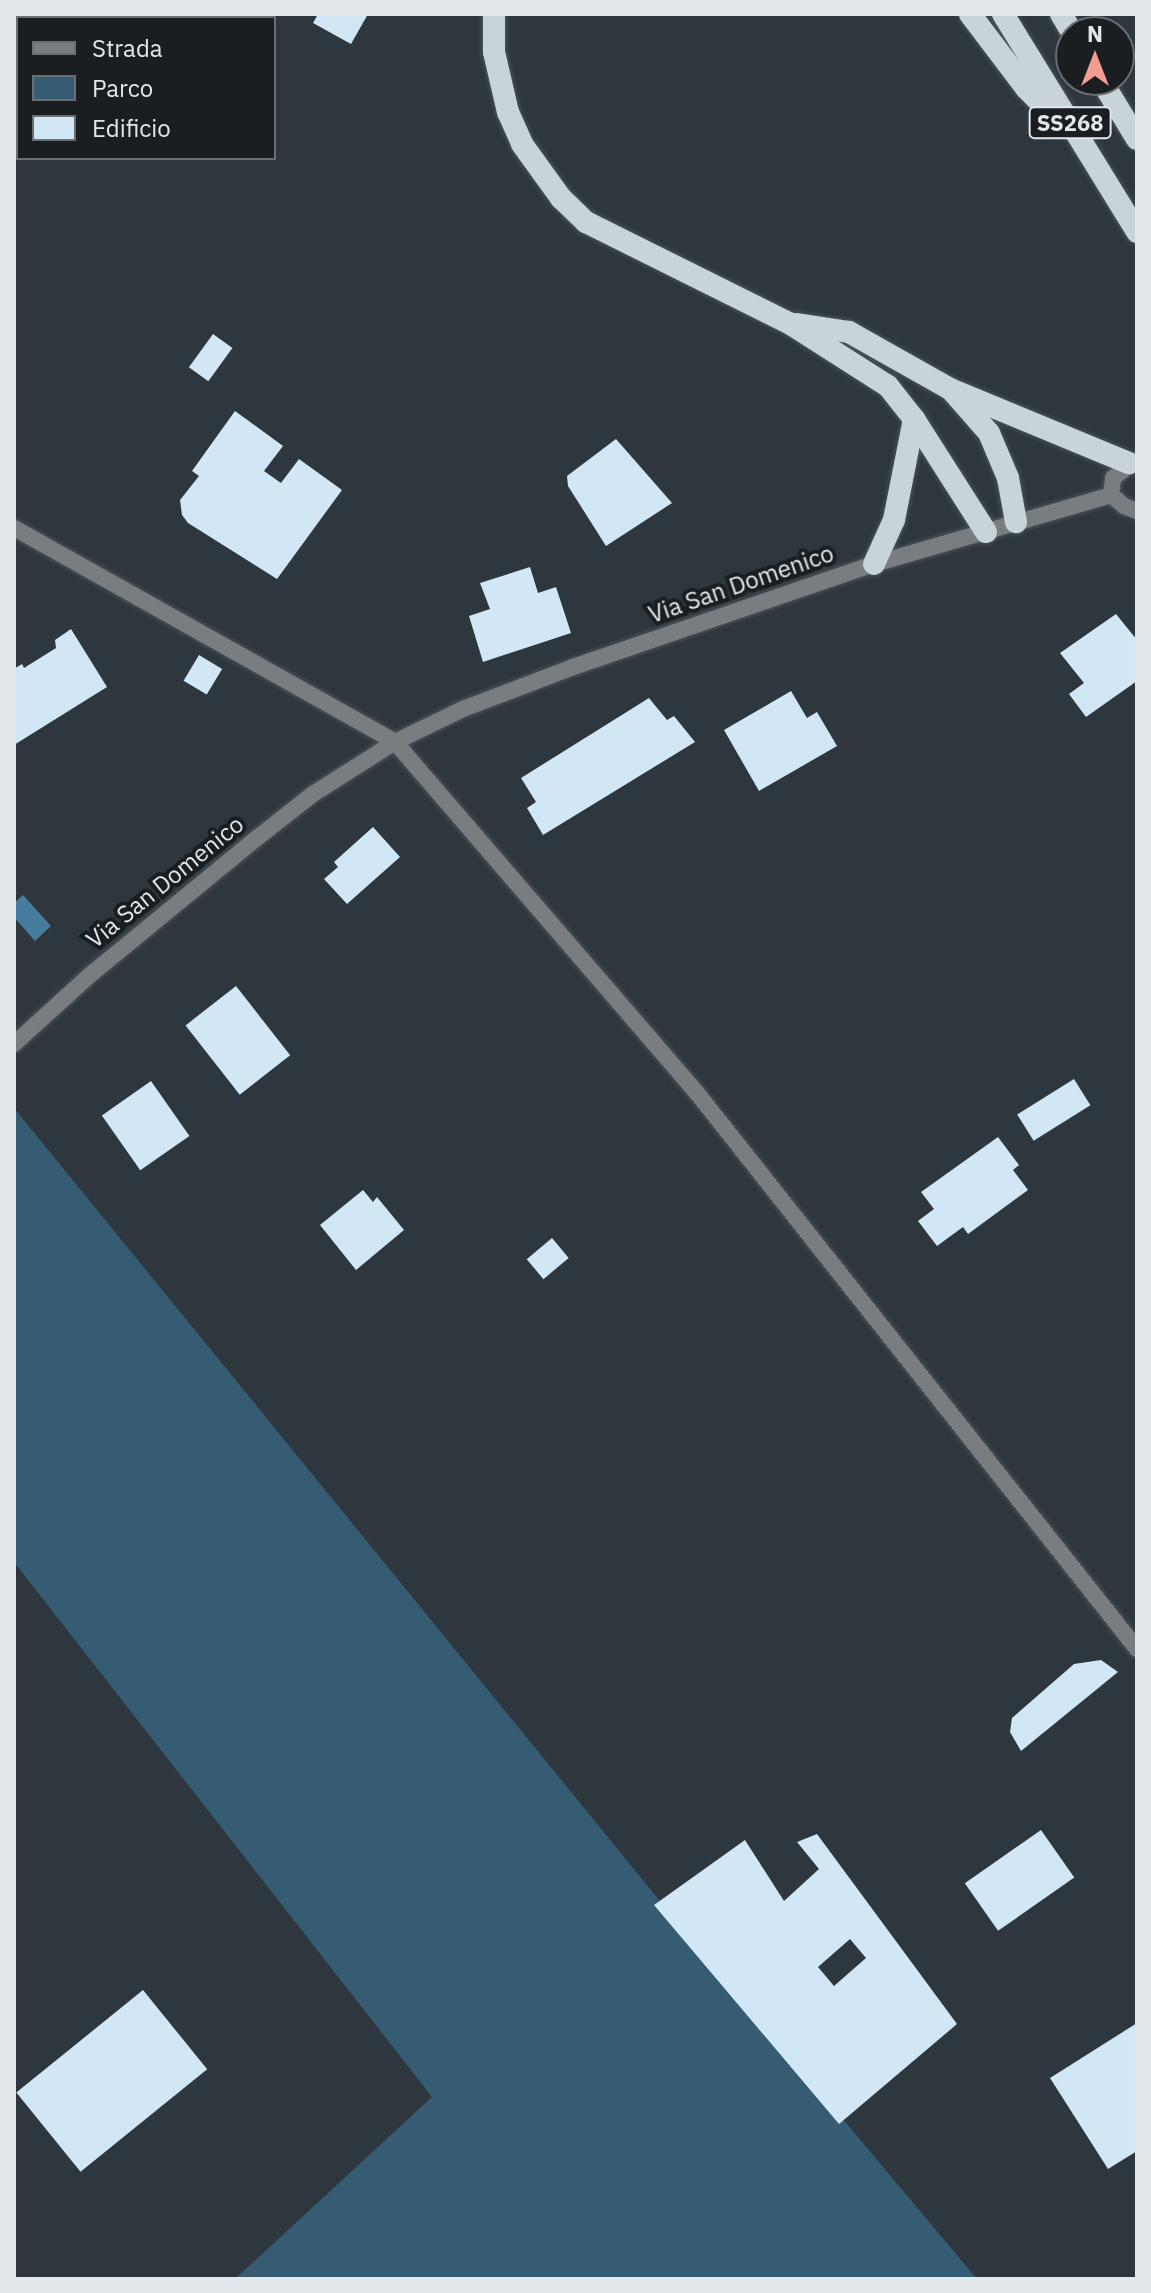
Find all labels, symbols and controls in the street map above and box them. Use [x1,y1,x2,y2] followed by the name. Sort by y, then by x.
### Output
[16,16,276,160] legend
[1055,16,1135,96] north arrow
[1087,19,1103,48] text: N
[92,32,163,64] text: Strada
[92,72,153,104] text: Parco
[1028,105,1112,141] road number: SS268
[92,112,171,144] text: Edificio
[645,539,837,629] street label: Via San Domenico
[81,810,249,954] street label: Via San Domenico

